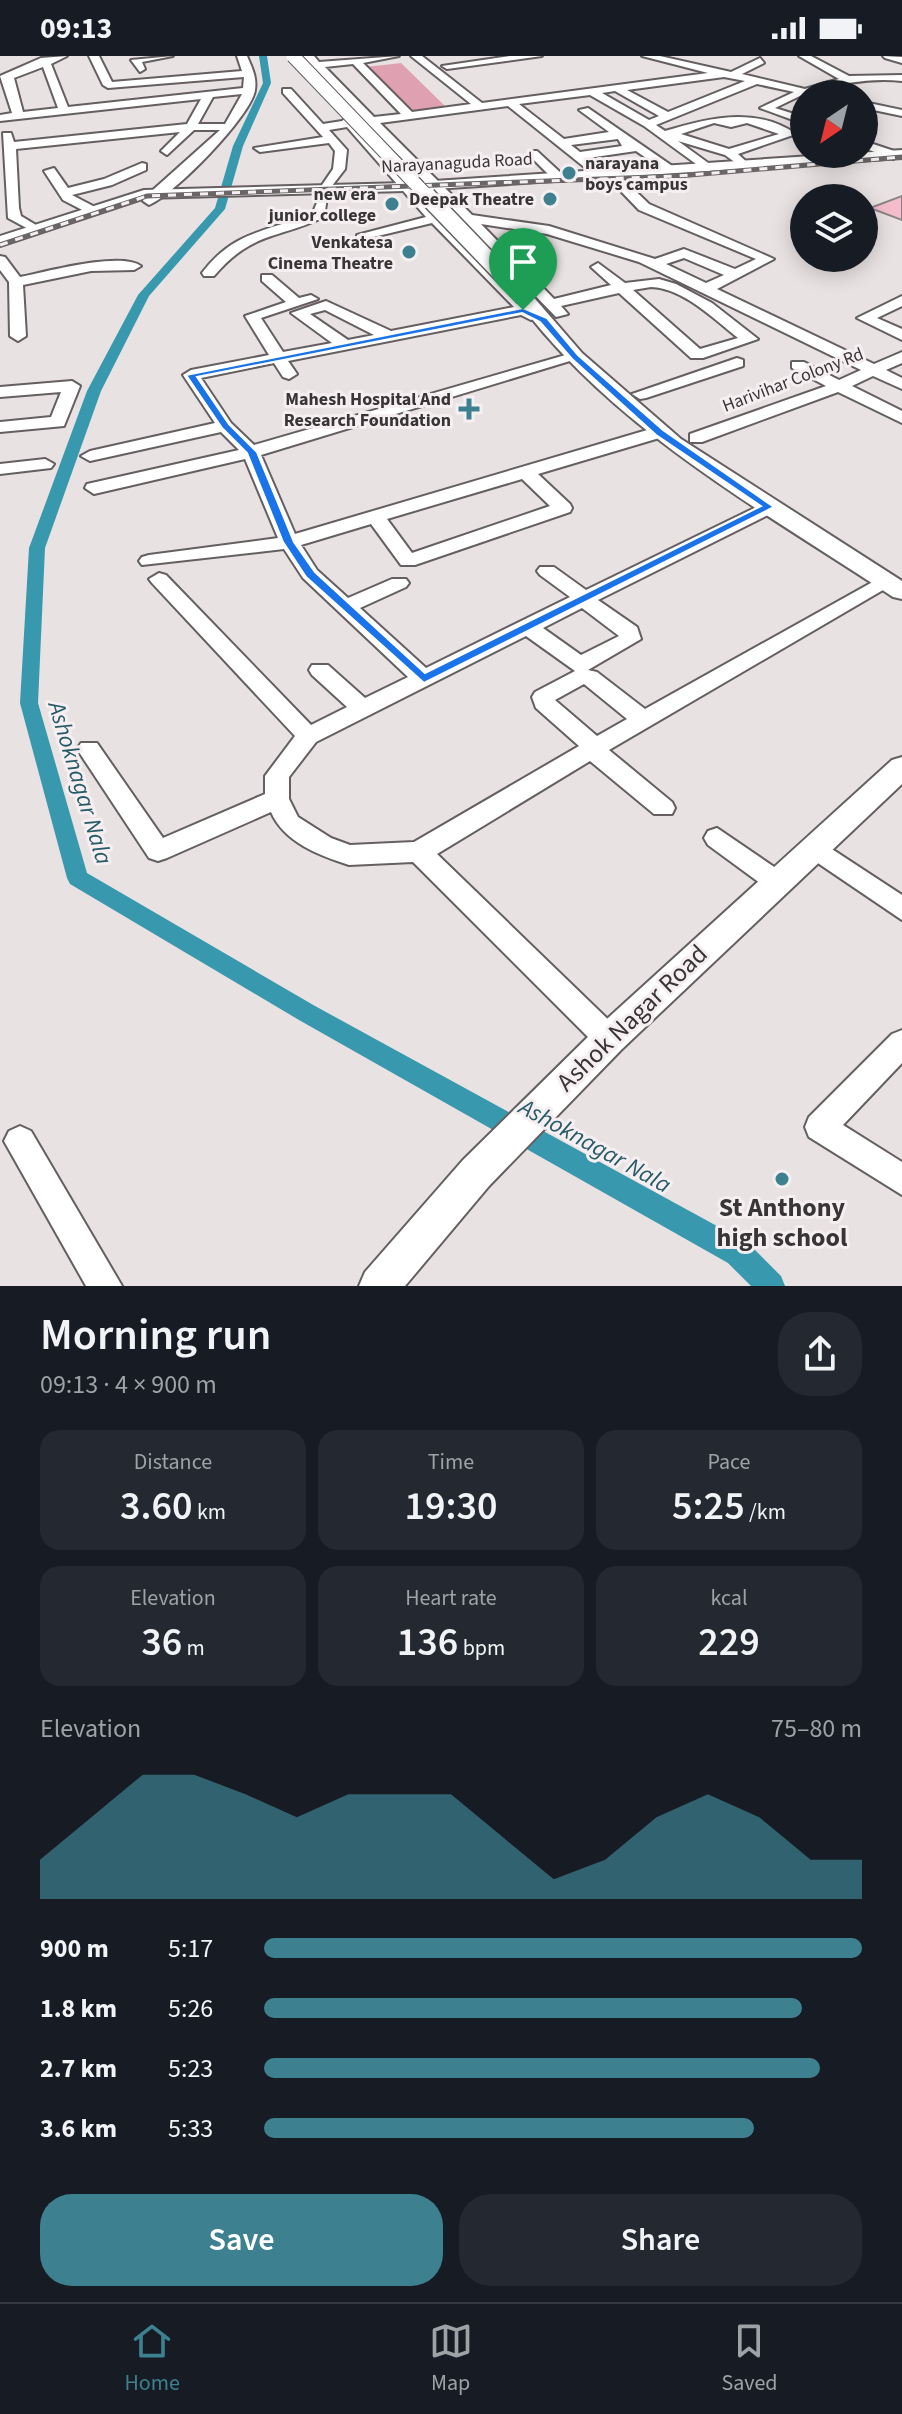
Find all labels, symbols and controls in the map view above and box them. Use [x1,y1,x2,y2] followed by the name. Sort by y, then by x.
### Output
[40,7,112,50] text: 09:13
[790,80,878,168] north arrow
[790,80,878,272] map controls
[381,147,533,179] street label: Narayanaguda Road
[585,151,688,197] place label: narayana boys campus
[560,164,578,182] marker: narayana boys campus
[268,182,376,228] place label: new era junior college
[790,184,878,272] button: layers
[409,187,534,212] place label: Deepak Theatre
[541,190,559,208] marker: Deepak Theatre
[383,195,401,213] marker: new era junior college
[489,228,557,310] pin
[268,230,393,276] place label: Venkatesa Cinema Theatre
[501,240,545,284] icon: arrive
[400,243,418,261] marker: Venkatesa Cinema Theatre
[719,342,867,418] street label: Harivihar Colony Rd
[284,387,451,433] place label: Mahesh Hospital And Research Foundation
[458,398,480,420] marker: Mahesh Hospital And Research Foundation
[38,695,121,869] water label: Ashoknagar Nala
[548,936,716,1100] street label: Ashok Nagar Road
[511,1089,677,1202] water label: Ashoknagar Nala
[773,1170,791,1188] marker: St Anthony high school
[717,1189,848,1256] place label: St Anthony high school
[40,1304,271,1367] text: Morning run
[778,1312,862,1396] button: share
[40,1366,217,1403] text: 09:13 · 4 × 900 m
[134,1446,212,1478] text: Distance
[428,1446,474,1478] text: Time
[707,1446,751,1478] text: Pace
[120,1478,193,1535] text: 3.60
[404,1478,498,1535] text: 19:30
[672,1478,745,1535] text: 5:25
[193,1496,226,1528] text: km
[745,1496,786,1528] text: /km
[130,1582,216,1614] text: Elevation
[405,1582,497,1614] text: Heart rate
[710,1582,748,1614] text: kcal
[141,1614,182,1671] text: 36
[397,1614,458,1671] text: 136
[698,1614,760,1671] text: 229
[182,1632,205,1664] text: m
[458,1632,505,1664] text: bpm
[40,1710,141,1747] text: Elevation
[771,1710,862,1747] text: 75–80 m
[40,1930,109,1967] text: 900 m
[168,1930,213,1967] text: 5:17
[40,1990,117,2027] text: 1.8 km
[168,1990,213,2027] text: 5:26
[40,2050,117,2087] text: 2.7 km
[168,2050,213,2087] text: 5:23
[40,2110,117,2147] text: 3.6 km
[168,2110,213,2147] text: 5:33
[40,2194,443,2286] button: Save
[459,2194,862,2286] button: Share
[124,2319,180,2399] tab: Home
[429,2319,473,2399] tab: Map
[721,2319,778,2399] tab: Saved

